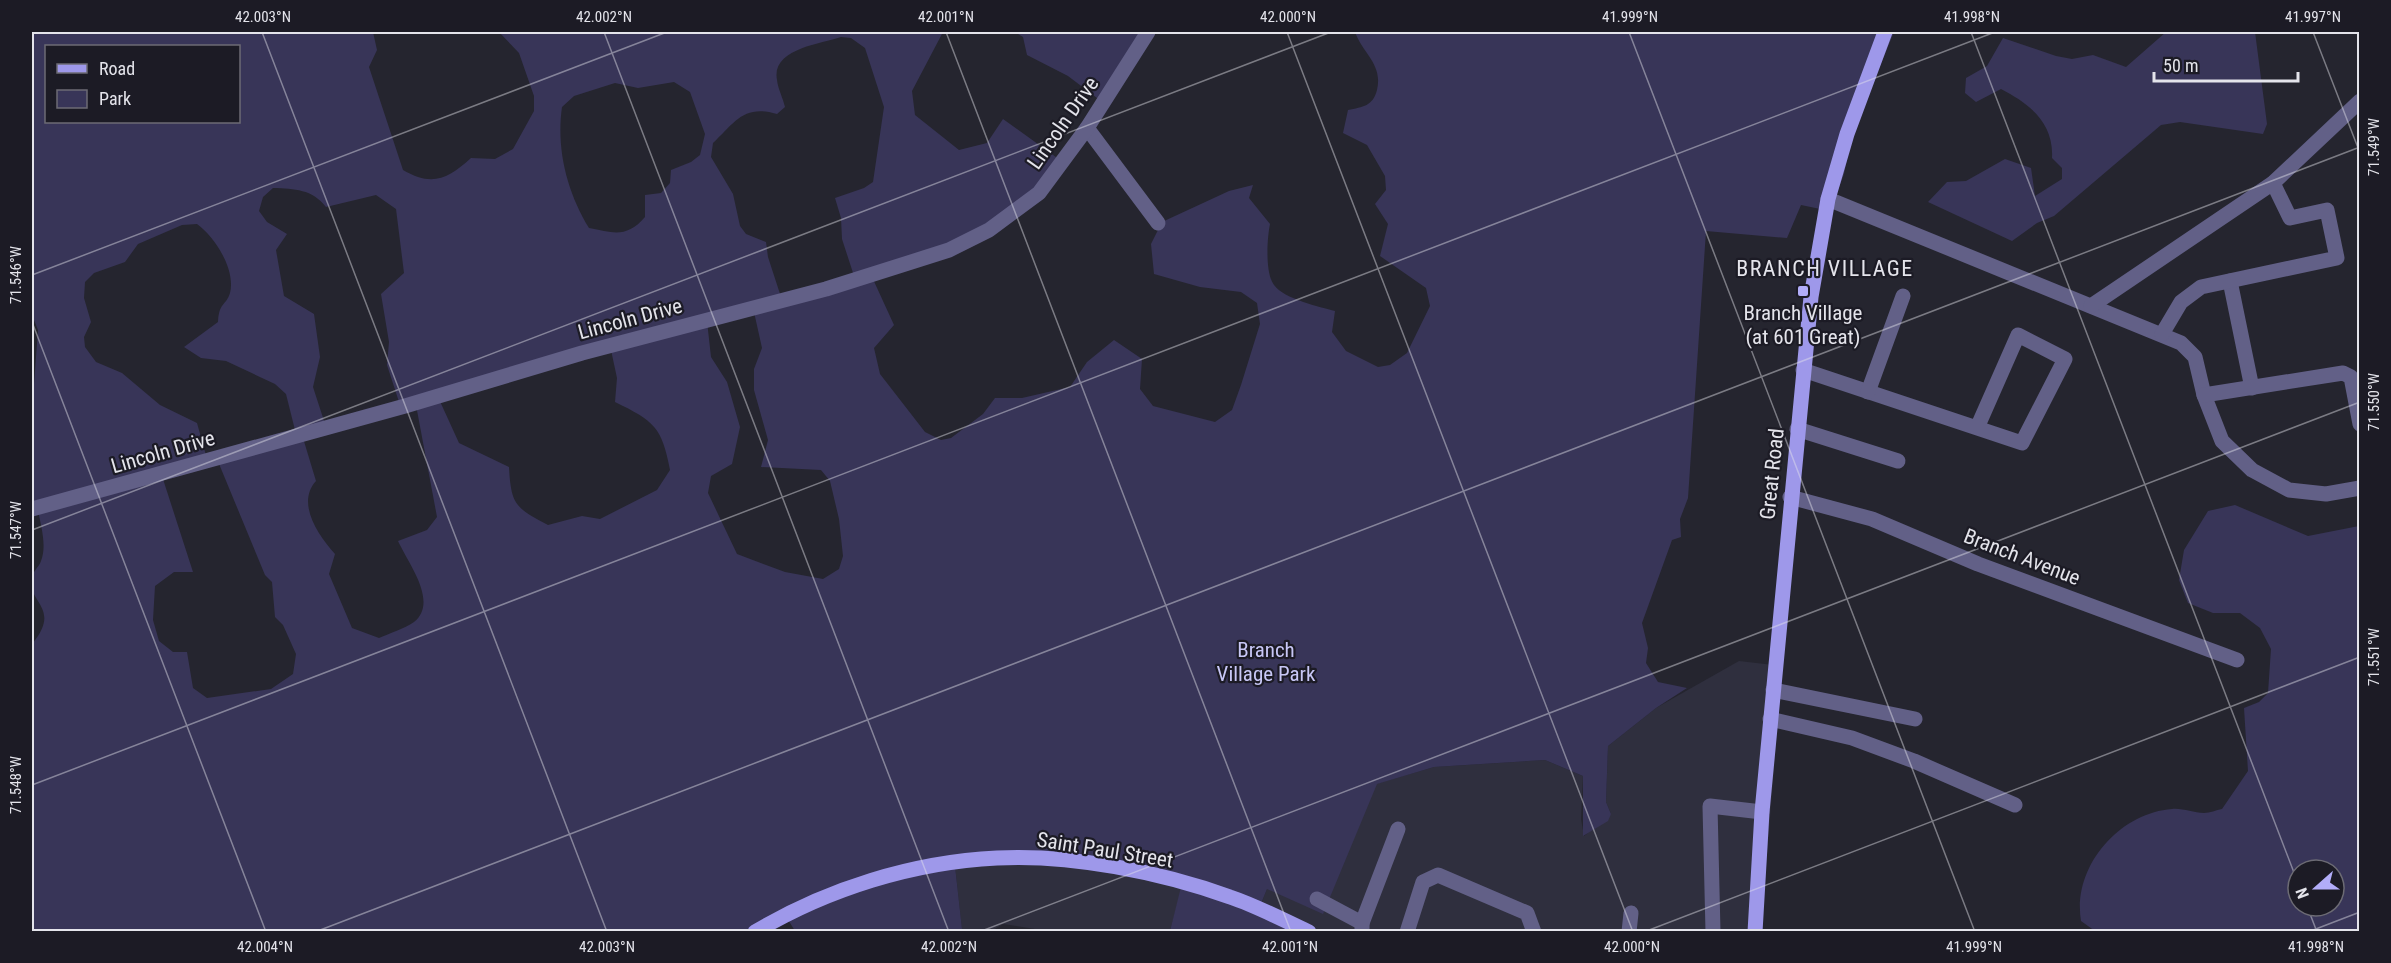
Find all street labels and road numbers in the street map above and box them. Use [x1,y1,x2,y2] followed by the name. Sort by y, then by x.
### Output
[1023,72,1104,174] street label: Lincoln Drive
[575,294,685,344] street label: Lincoln Drive
[108,426,218,478] street label: Lincoln Drive
[1755,427,1789,521] street label: Great Road
[1960,524,2084,590] street label: Branch Avenue
[1035,827,1175,873] street label: Saint Paul Street

